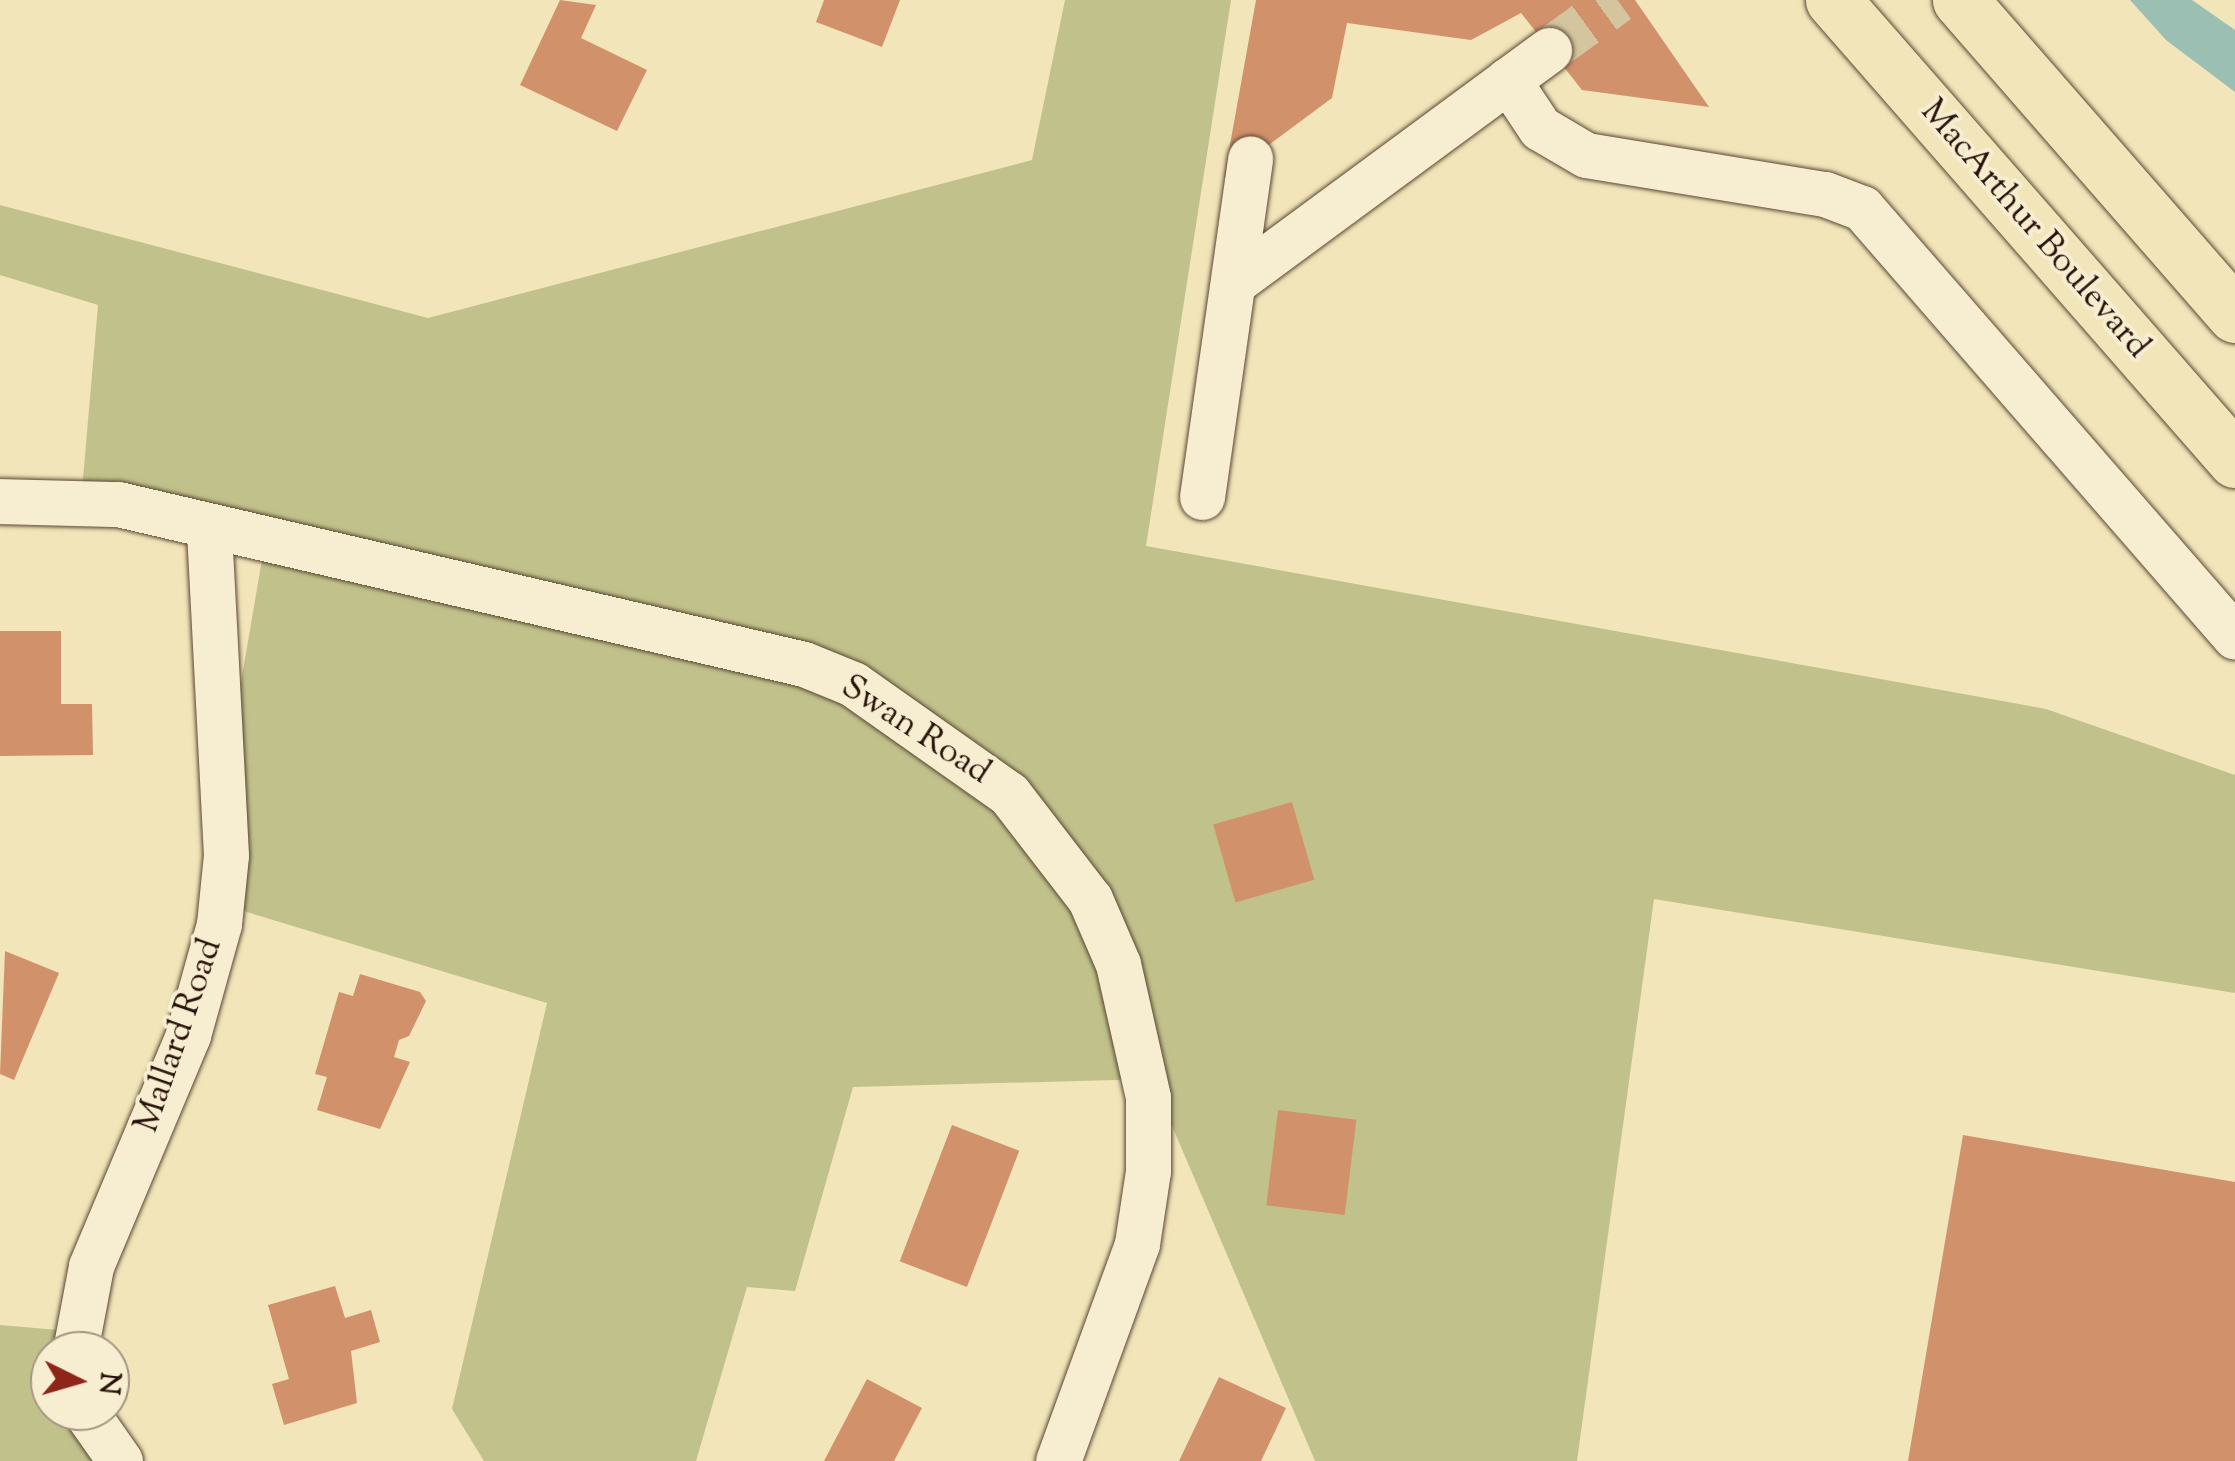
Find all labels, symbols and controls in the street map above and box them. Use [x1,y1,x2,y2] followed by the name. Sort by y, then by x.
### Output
[1910,92,2158,368] street label: MacArthur Boulevard
[832,667,998,795] street label: Swan Road
[127,933,233,1139] street label: Mallard Road
[30,1331,130,1431] north arrow
[87,1371,129,1396] text: N

